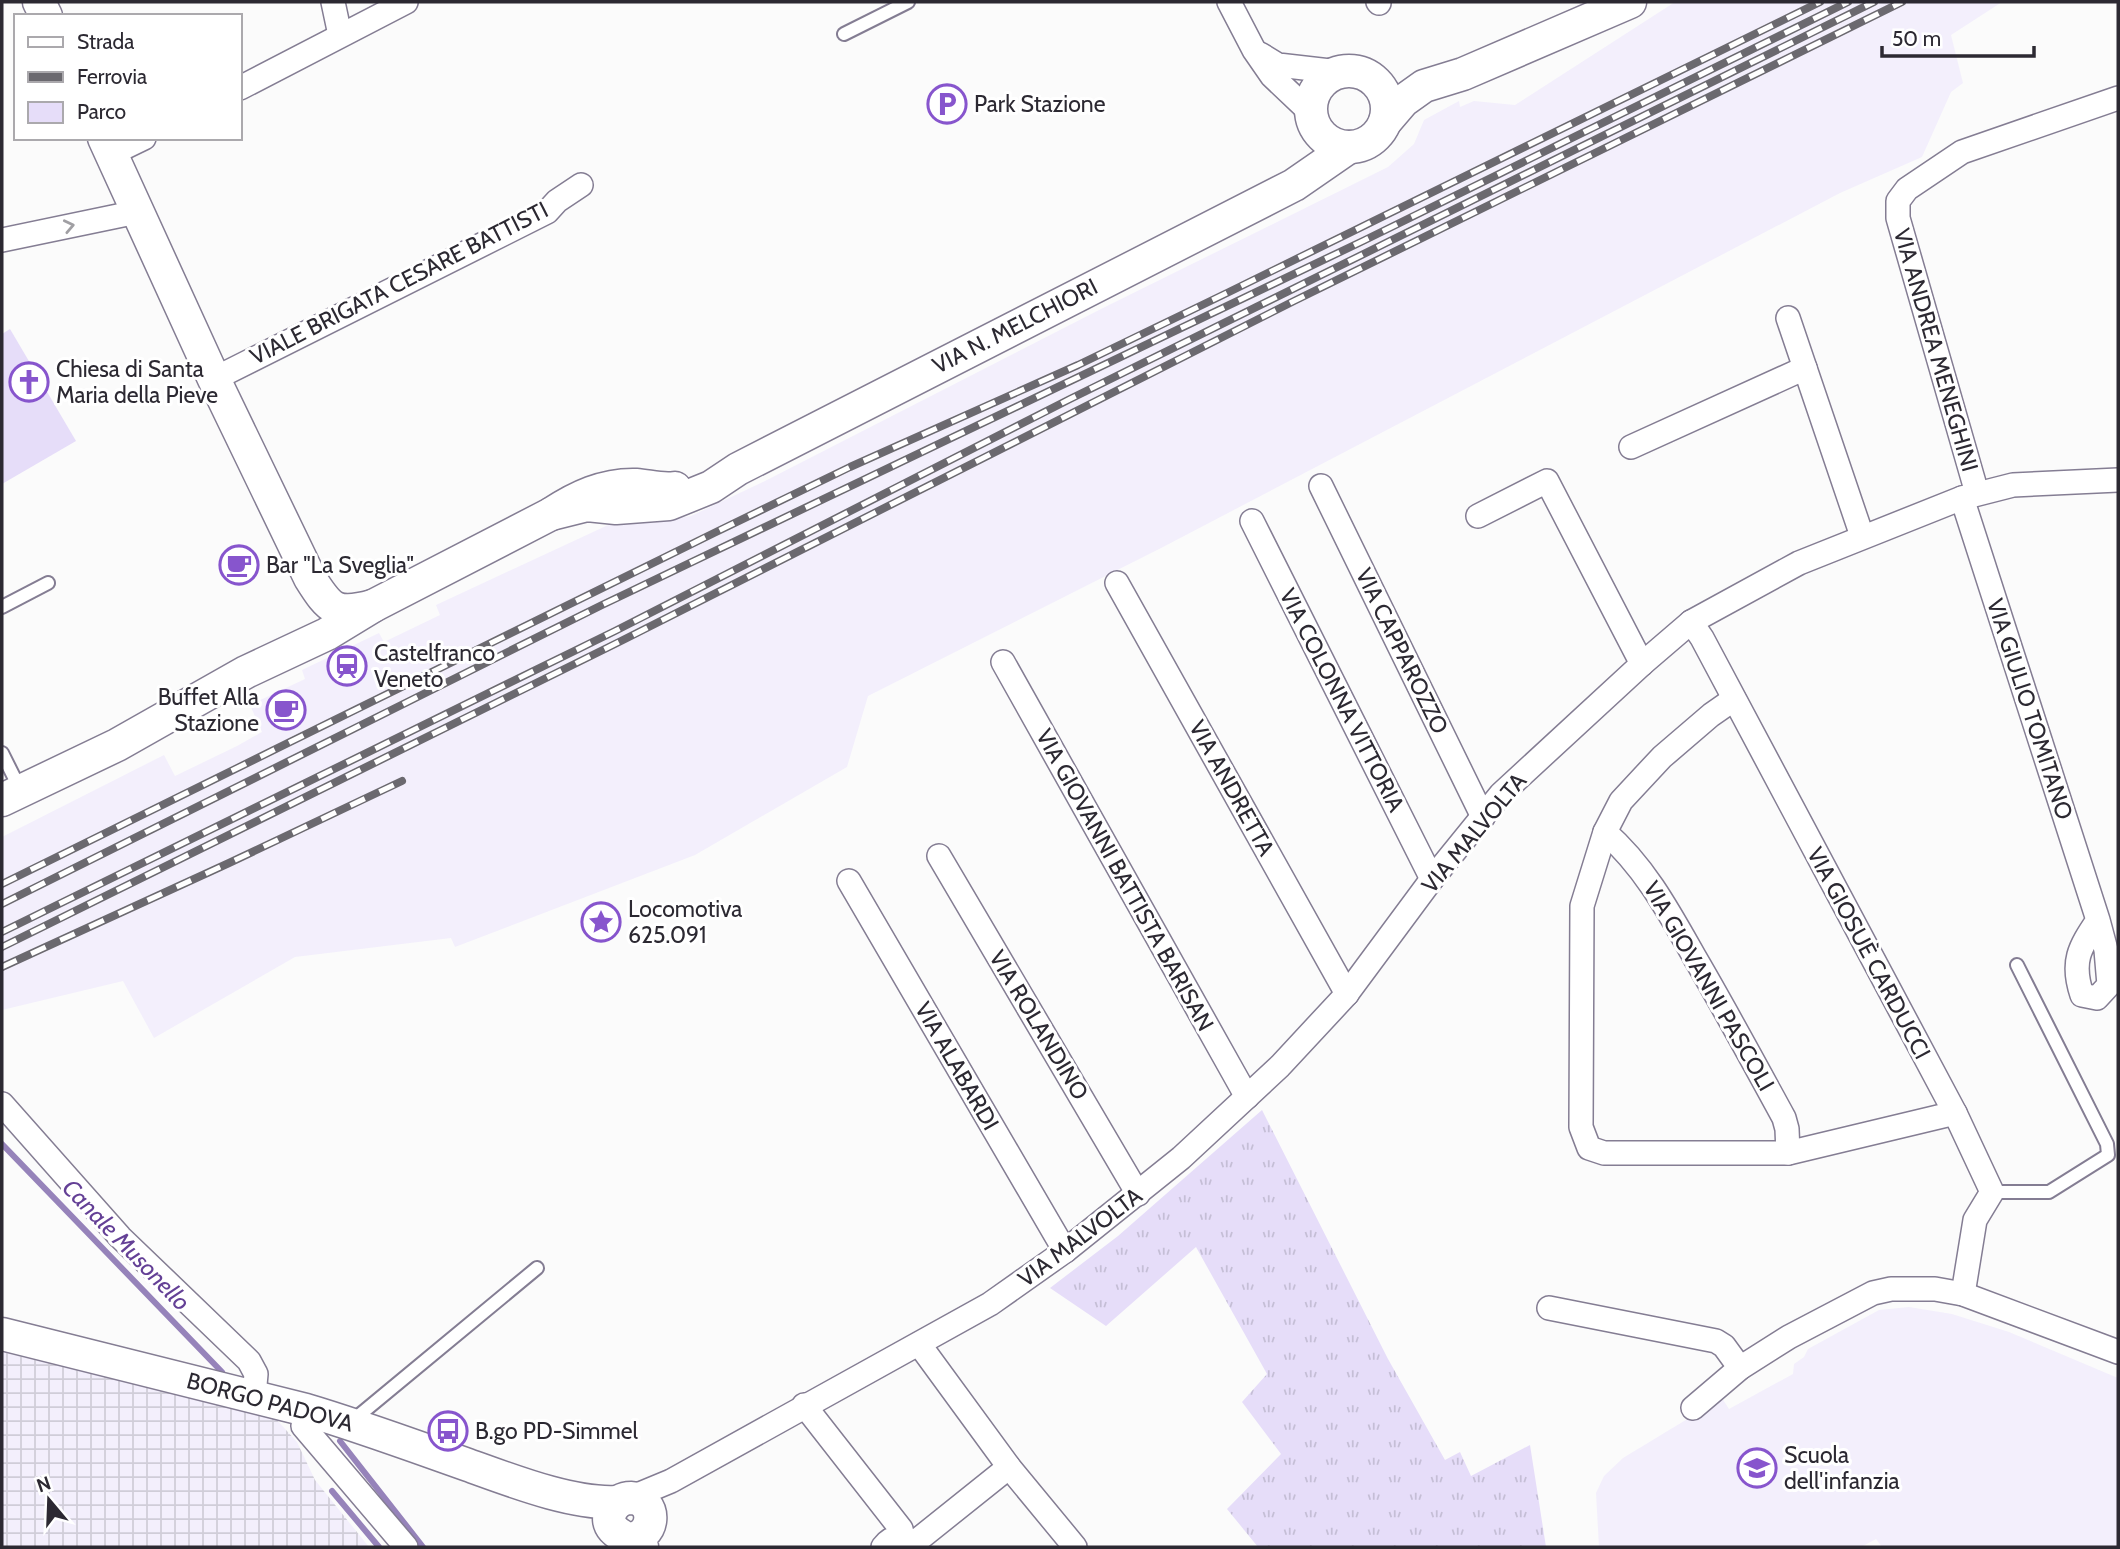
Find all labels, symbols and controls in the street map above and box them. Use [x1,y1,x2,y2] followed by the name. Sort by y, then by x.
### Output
[14,14,242,140] legend
[1882,14,2034,58] scale bar
[1892,26,1941,51] text: 50 m
[77,29,134,54] text: Strada
[77,64,147,89] text: Ferrovia
[926,83,968,125] parking icon: Park Stazione
[974,90,1106,118] place label: Park Stazione
[77,99,126,124] text: Parco
[245,195,553,371] street label: VIALE BRIGATA CESARE BATTISTI
[63,220,75,235] one-way arrow
[1888,225,1984,475] street label: VIA ANDREA MENEGHINI
[928,272,1102,380] street label: VIA N. MELCHIORI
[56,355,218,409] place label: Chiesa di Santa Maria della Pieve
[8,361,50,403] church icon: Chiesa di Santa Maria della Pieve
[218,544,260,586] cafe icon: Bar "La Sveglia"
[266,551,414,579] place label: Bar "La Sveglia"
[1350,564,1454,738] street label: VIA CAPPAROZZO
[1274,584,1410,816] street label: VIA COLONNA VITTORIA
[1981,595,2079,823] street label: VIA GIULIO TOMITANO
[374,639,495,693] place label: Castelfranco Veneto
[326,645,368,687] station icon: Castelfranco Veneto
[158,683,259,737] place label: Buffet Alla Stazione
[265,689,307,731] cafe icon: Buffet Alla Stazione
[1183,715,1281,861] street label: VIA ANDRETTA
[1030,724,1220,1036] street label: VIA GIOVANNI BATTISTA BARISAN
[1416,767,1532,899] street label: VIA MALVOLTA
[1801,842,1938,1064] street label: VIA GIOSUÈ CARDUCCI
[1638,876,1780,1096] street label: VIA GIOVANNI PASCOLI
[628,895,742,949] place label: Locomotiva 625.091
[580,901,622,943] place icon: Locomotiva 625.091
[983,945,1095,1105] street label: VIA ROLANDINO
[909,997,1005,1135] street label: VIA ALABARDI
[56,1173,196,1316] water label: Canale Musonello
[1013,1181,1147,1293] street label: VIA MALVOLTA
[184,1366,356,1438] street label: BORGO PADOVA
[427,1410,469,1452] bus stop icon: B.go PD-Simmel
[475,1417,638,1445] place label: B.go PD-Simmel
[1784,1441,1900,1495] place label: Scuola dell'infanzia
[1736,1447,1778,1489] school or university icon: Scuola dell'infanzia
[14,1465,84,1535] north arrow
[34,1471,54,1497] text: N

